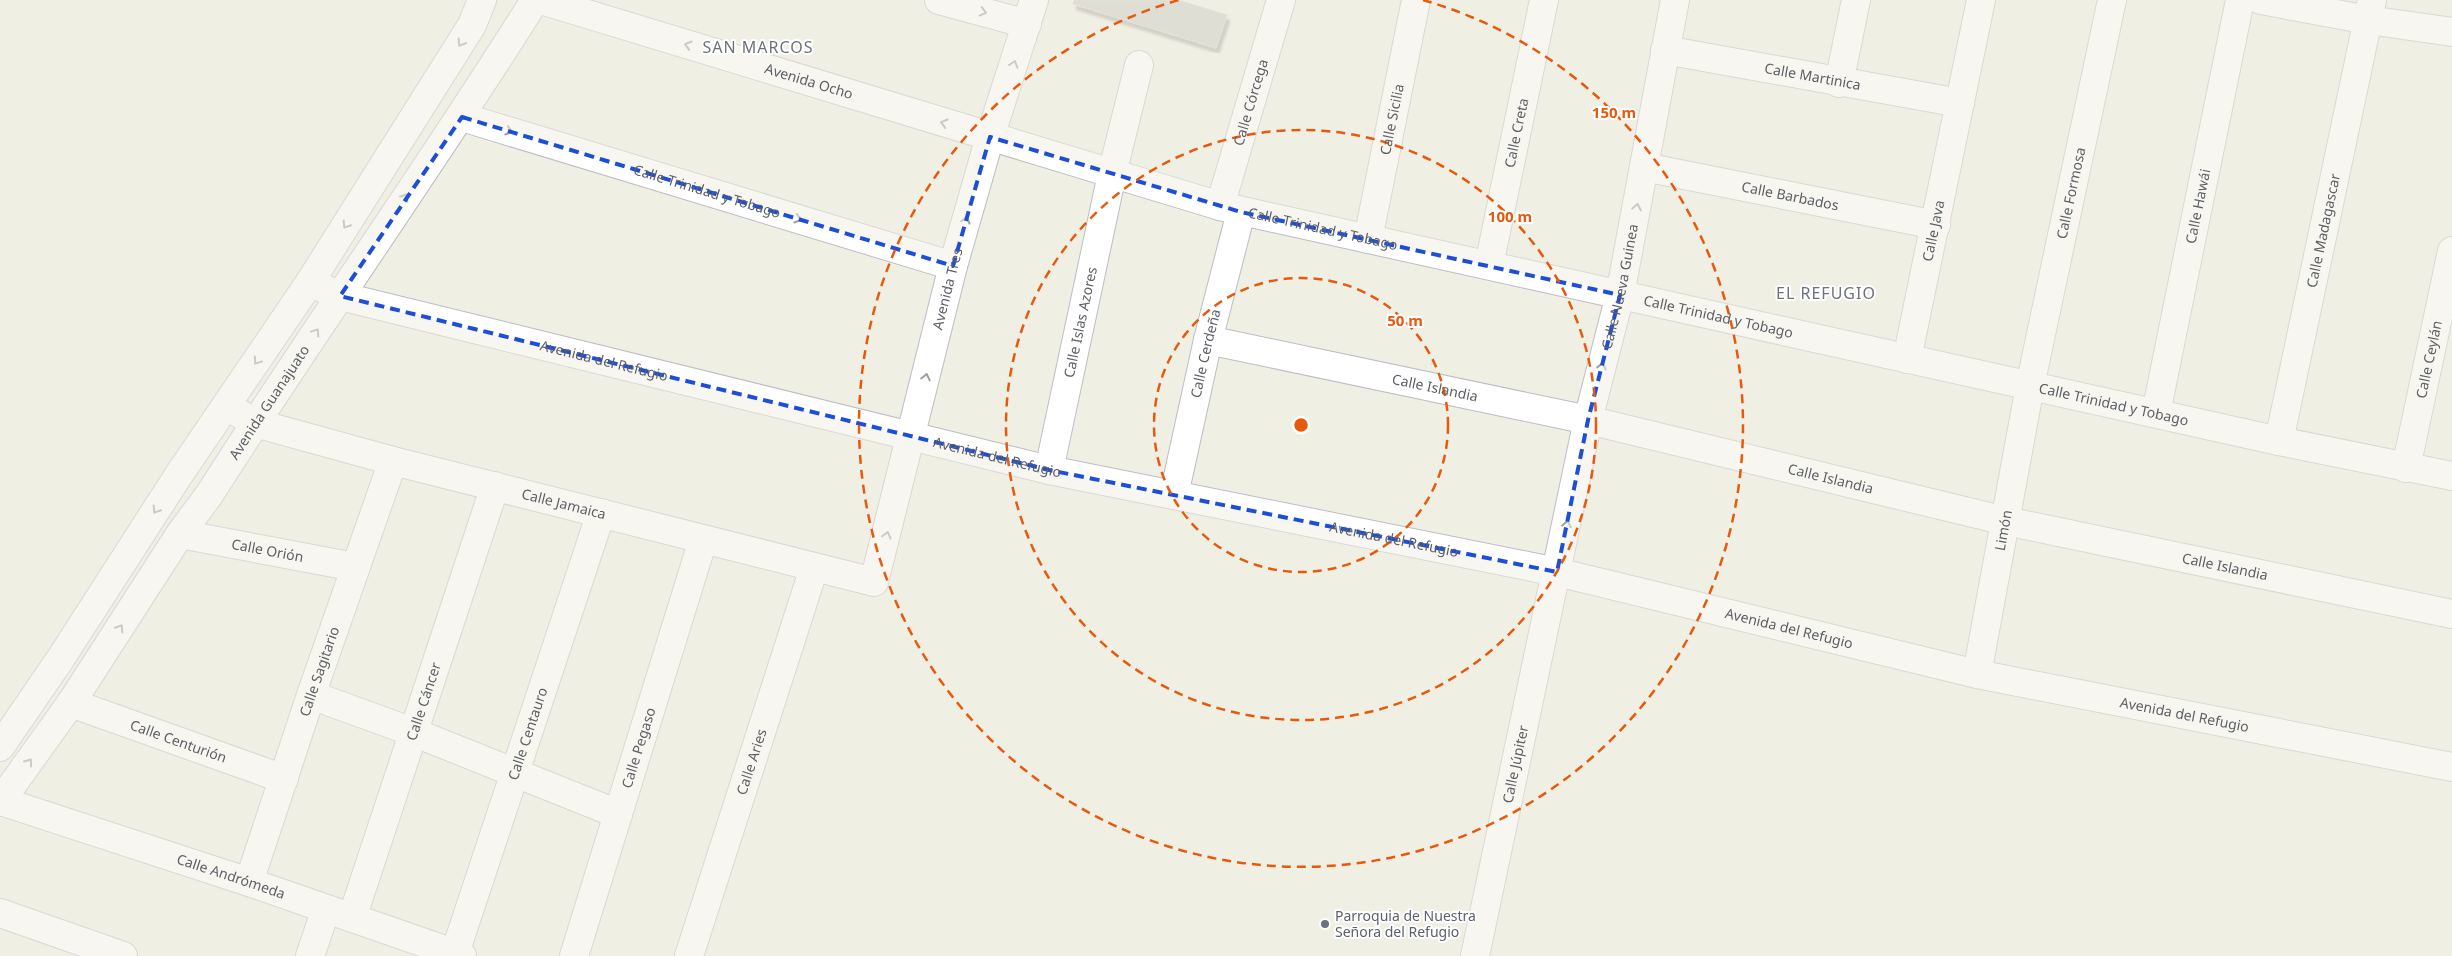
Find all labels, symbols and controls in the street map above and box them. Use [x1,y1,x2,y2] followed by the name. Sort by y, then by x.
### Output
[978,6,987,17] one-way arrow
[702,36,814,58] district label: SAN MARCOS
[457,38,467,47] one-way arrow
[684,40,692,50] one-way arrow
[1228,57,1272,148] street label: Calle Córcega
[763,58,855,103] street label: Avenida Ocho
[1763,58,1862,94] street label: Calle Martinica
[1008,61,1018,69] one-way arrow
[1375,82,1408,157] street label: Calle Sicilia
[1499,96,1532,169] street label: Calle Creta
[1592,102,1636,122] text: 150 m
[940,118,948,128] one-way arrow
[504,125,512,135] one-way arrow
[2052,145,2089,241] street label: Calle Formosa
[631,160,783,222] street label: Calle Trinidad y Tobago
[2181,167,2214,245] street label: Calle Hawái
[2302,172,2344,289] street label: Calle Madagascar
[1740,177,1841,215] street label: Calle Barbados
[399,193,409,202] one-way arrow
[1917,198,1949,263] street label: Calle Java
[1246,203,1400,254] street label: Calle Trinidad y Tobago
[1631,203,1641,211] one-way arrow
[1488,206,1532,226] text: 100 m
[793,214,802,224] one-way arrow
[961,216,971,224] one-way arrow
[343,220,352,229] one-way arrow
[1596,222,1642,351] street label: Calle Nueva Guinea
[927,245,967,332] street label: Avenida Tres
[1059,265,1101,379] street label: Calle Islas Azores
[1776,282,1876,304] district label: EL REFUGIO
[1642,290,1795,342] street label: Calle Trinidad y Tobago
[1186,307,1225,400] street label: Calle Cerdeña
[1387,310,1423,330] text: 50 m
[2411,319,2446,400] street label: Calle Ceylán
[310,328,319,338] one-way arrow
[538,335,670,385] street label: Avenida del Refugio
[224,341,313,463] street label: Avenida Guanajuato
[254,355,263,365] one-way arrow
[1596,362,1606,370] one-way arrow
[1390,369,1480,406] street label: Calle Islandia
[920,373,931,382] one-way arrow
[2037,378,2190,430] street label: Calle Trinidad y Tobago
[1292,416,1310,434] centre of rings
[932,432,1063,481] street label: Avenida del Refugio
[1786,459,1875,498] street label: Calle Islandia
[520,484,608,523] street label: Calle Jamaica
[153,504,162,514] one-way arrow
[1990,508,2016,552] street label: Limón
[1328,517,1460,561] street label: Avenida del Refugio
[1561,520,1571,529] one-way arrow
[881,531,891,539] one-way arrow
[230,534,305,566] street label: Calle Orión
[2180,548,2270,584] street label: Calle Islandia
[1723,603,1855,653] street label: Avenida del Refugio
[113,624,123,633] one-way arrow
[295,624,343,719] street label: Calle Sagitario
[401,660,445,743] street label: Calle Cáncer
[503,685,551,782] street label: Calle Centauro
[2119,692,2251,736] street label: Avenida del Refugio
[617,705,660,790] street label: Calle Pegaso
[128,715,229,767] street label: Calle Centurión
[1497,723,1532,805] street label: Calle Júpiter
[732,726,771,797] street label: Calle Aries
[23,759,31,768] one-way arrow
[174,849,288,903] street label: Calle Andrómeda
[1335,906,1476,941] place label: Parroquia de Nuestra Señora del Refugio
[1319,918,1331,930] marker: Parroquia de Nuestra Señora del Refugio

